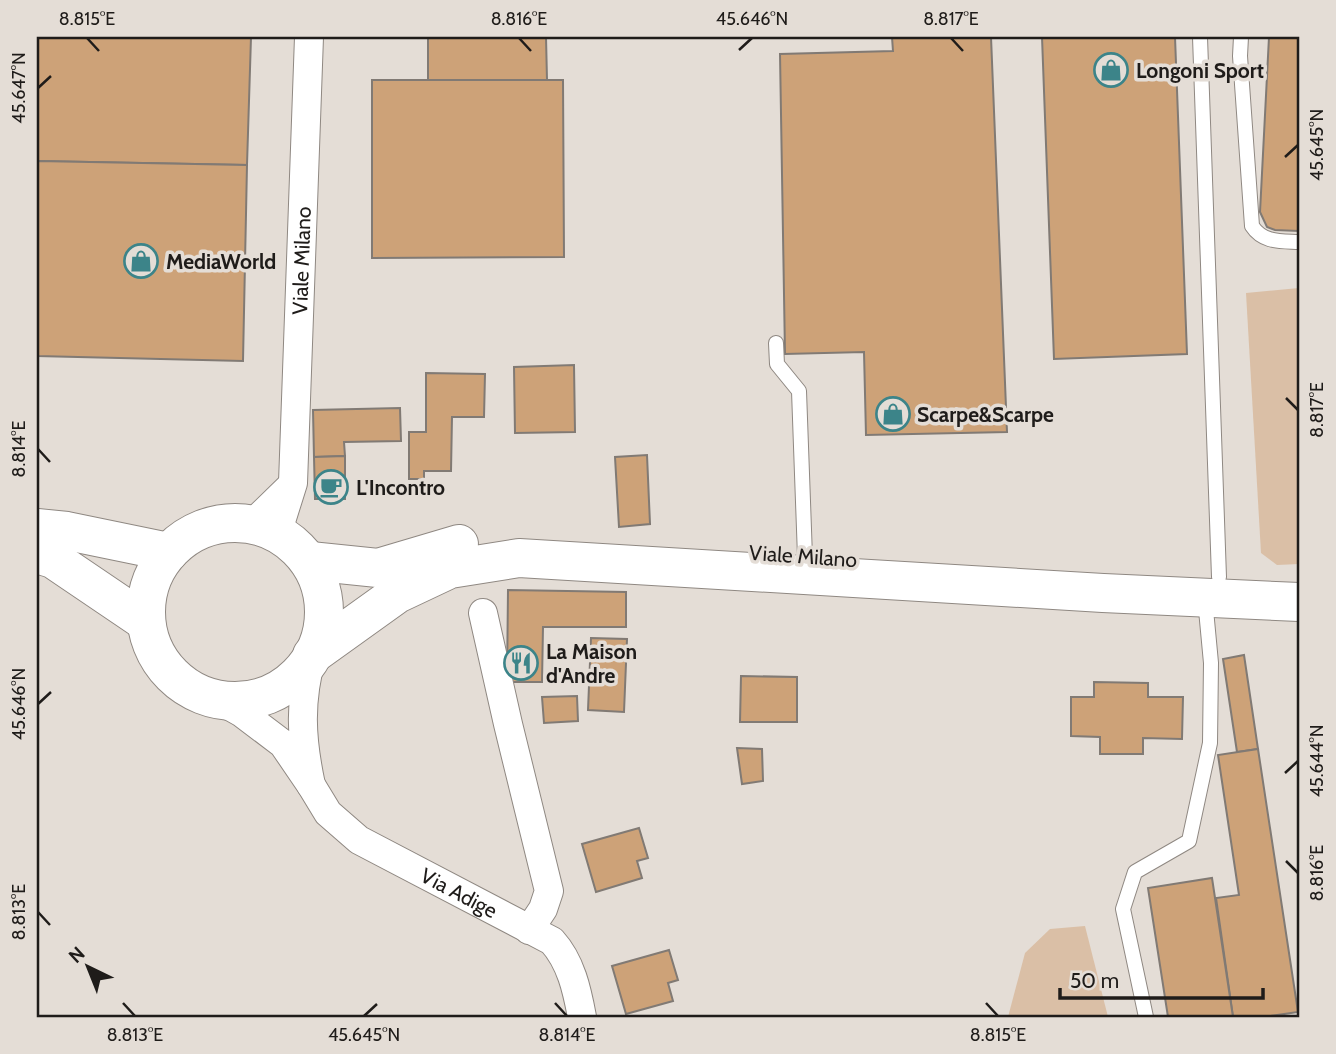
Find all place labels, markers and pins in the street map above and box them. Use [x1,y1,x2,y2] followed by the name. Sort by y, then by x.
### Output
[1092,51,1130,89] shop icon: Longoni Sport
[1136,58,1264,83] place label: Longoni Sport
[122,242,160,280] shop icon: MediaWorld
[166,249,276,274] place label: MediaWorld
[874,395,912,433] shop icon: Scarpe&Scarpe
[917,402,1054,427] place label: Scarpe&Scarpe
[312,468,350,506] cafe icon: L'Incontro
[356,475,445,500] place label: L'Incontro
[546,639,637,688] place label: La Maison d'Andre
[502,644,540,682] restaurant icon: La Maison d'Andre

